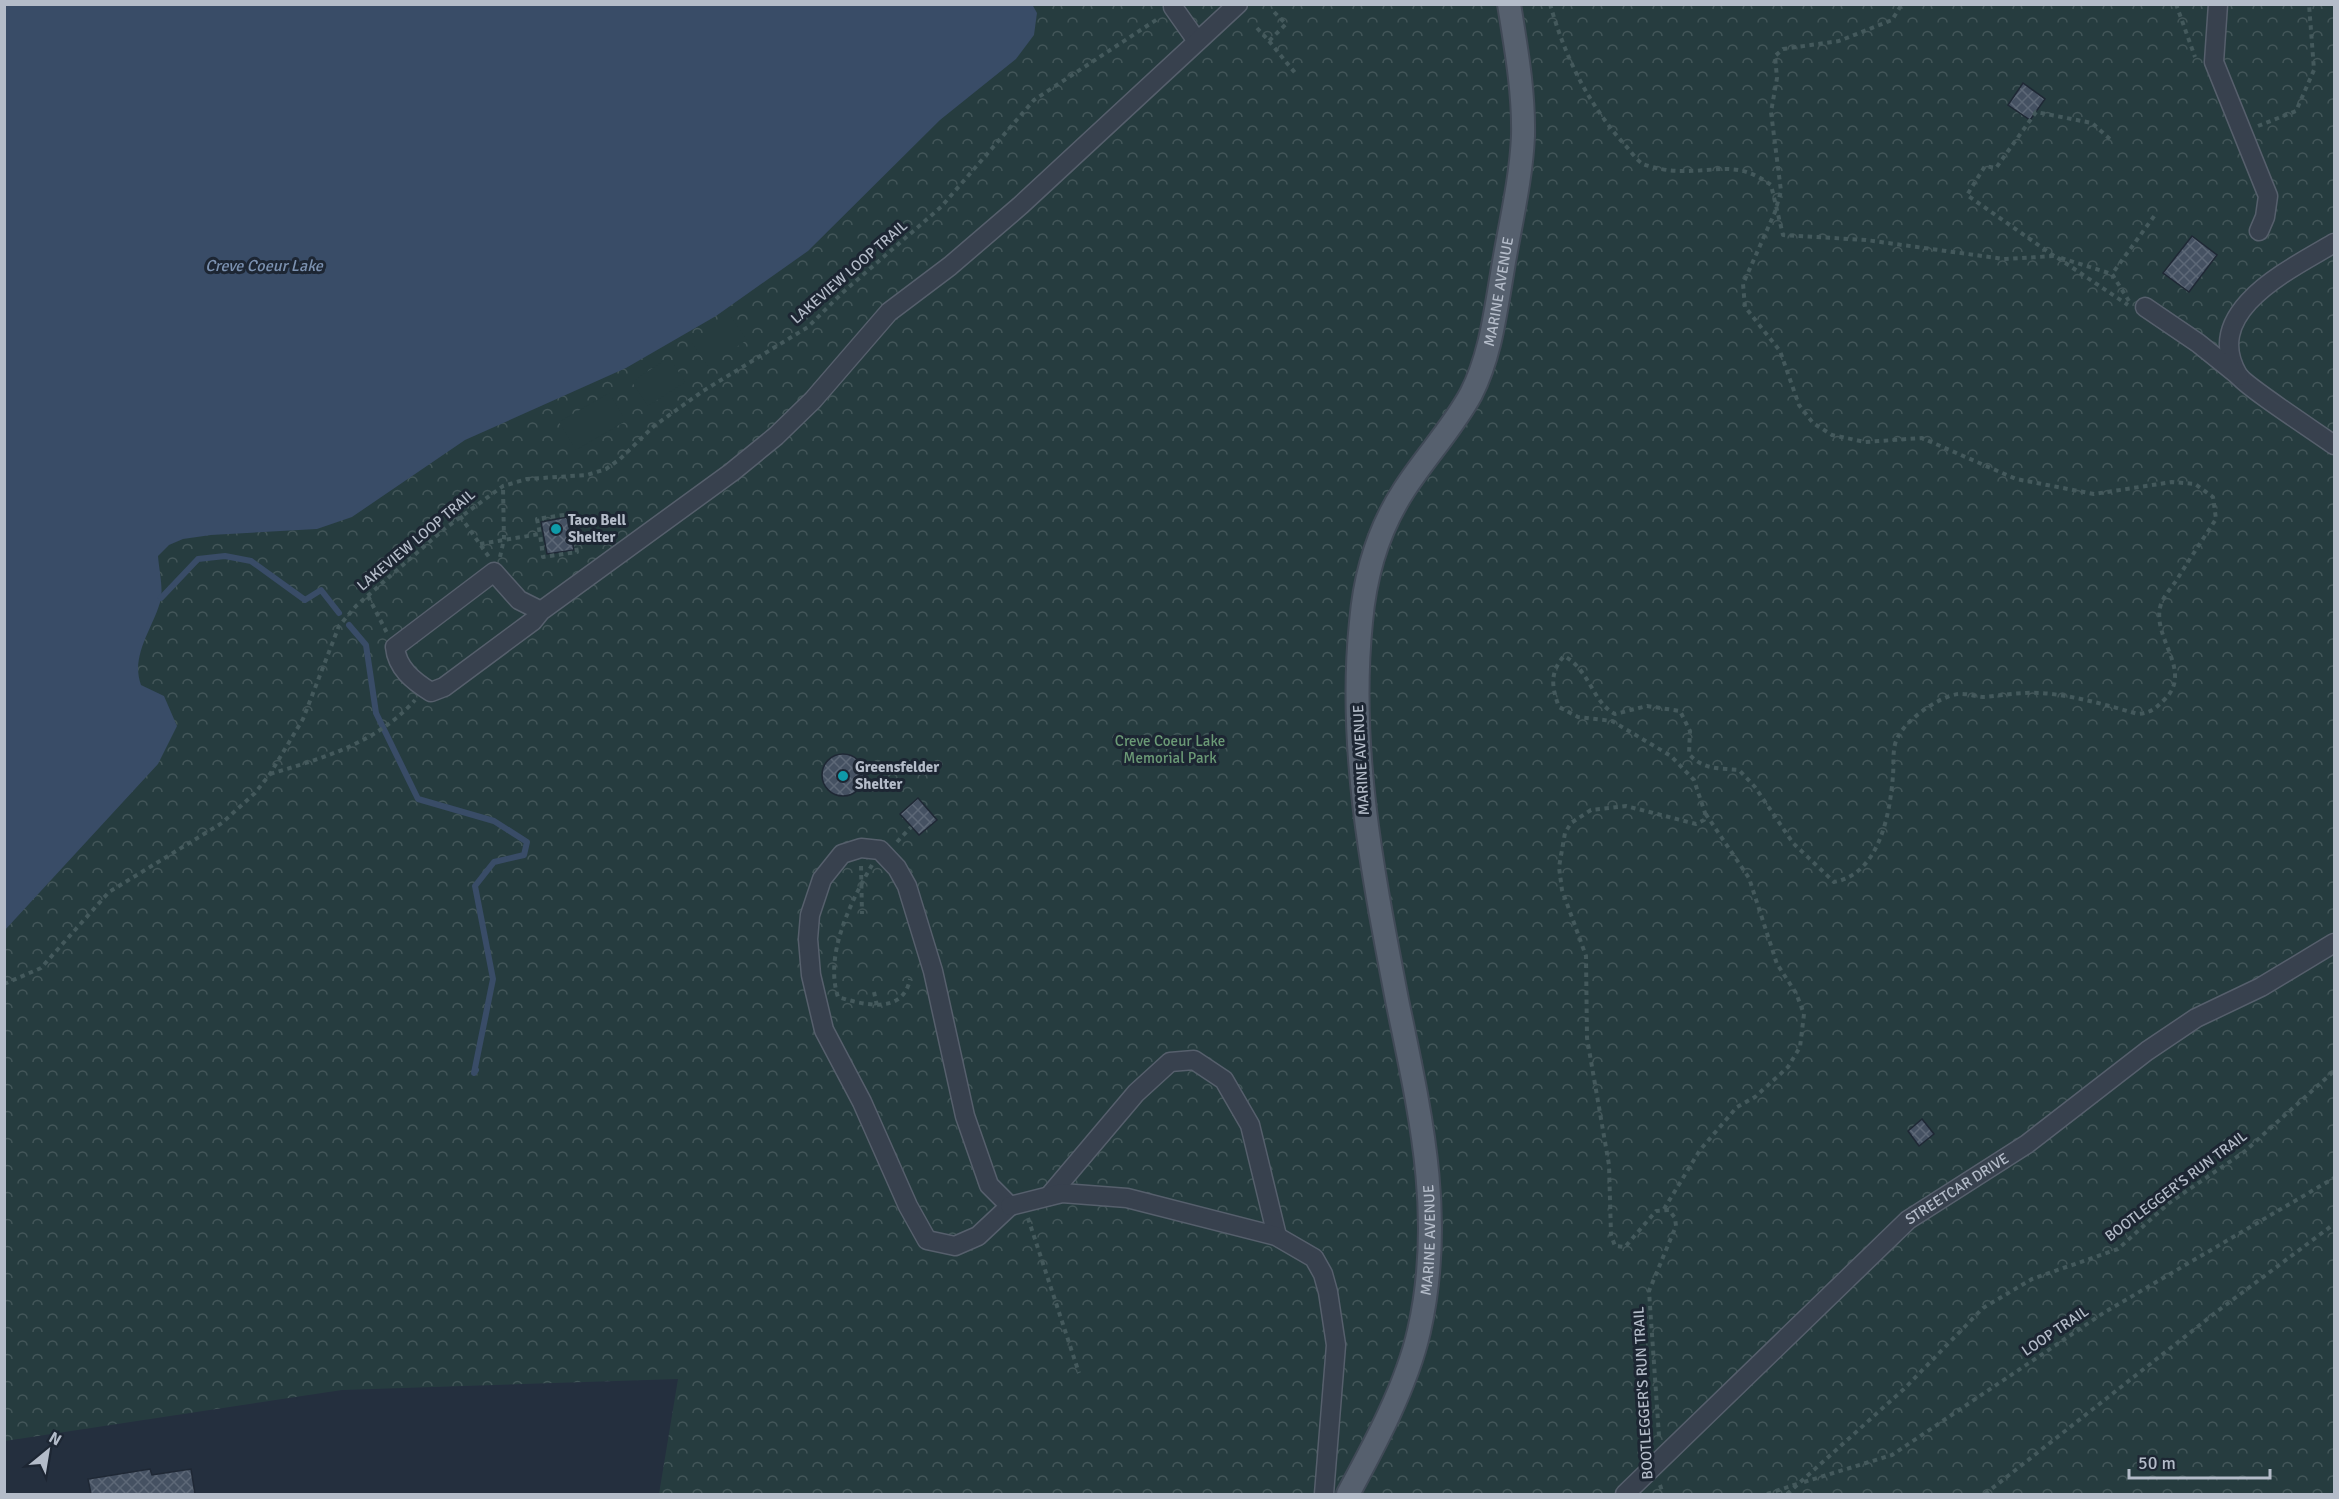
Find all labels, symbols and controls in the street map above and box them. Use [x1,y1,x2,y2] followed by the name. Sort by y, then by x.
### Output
[787,216,911,327] street label: LAKEVIEW LOOP TRAIL
[1480,235,1517,348] street label: MARINE AVENUE
[205,256,324,276] water label: Creve Coeur Lake
[353,485,479,595] street label: LAKEVIEW LOOP TRAIL
[568,511,627,546] place label: Taco Bell Shelter
[549,522,563,536] marker: Taco Bell Shelter
[1349,704,1373,816] street label: MARINE AVENUE
[1115,732,1225,767] park label: Creve Coeur Lake Memorial Park
[855,758,939,793] place label: Greensfelder Shelter
[836,769,850,783] marker: Greensfelder Shelter
[2101,1127,2251,1245] street label: BOOTLEGGER'S RUN TRAIL
[1902,1149,2012,1228] street label: STREETCAR DRIVE
[1417,1184,1439,1297] street label: MARINE AVENUE
[2018,1302,2092,1360] street label: LOOP TRAIL
[1629,1306,1657,1480] street label: BOOTLEGGER'S RUN TRAIL
[18,1421,78,1481] north arrow
[45,1427,65,1450] text: N
[2129,1442,2270,1480] scale bar
[2138,1452,2176,1474] text: 50 m

